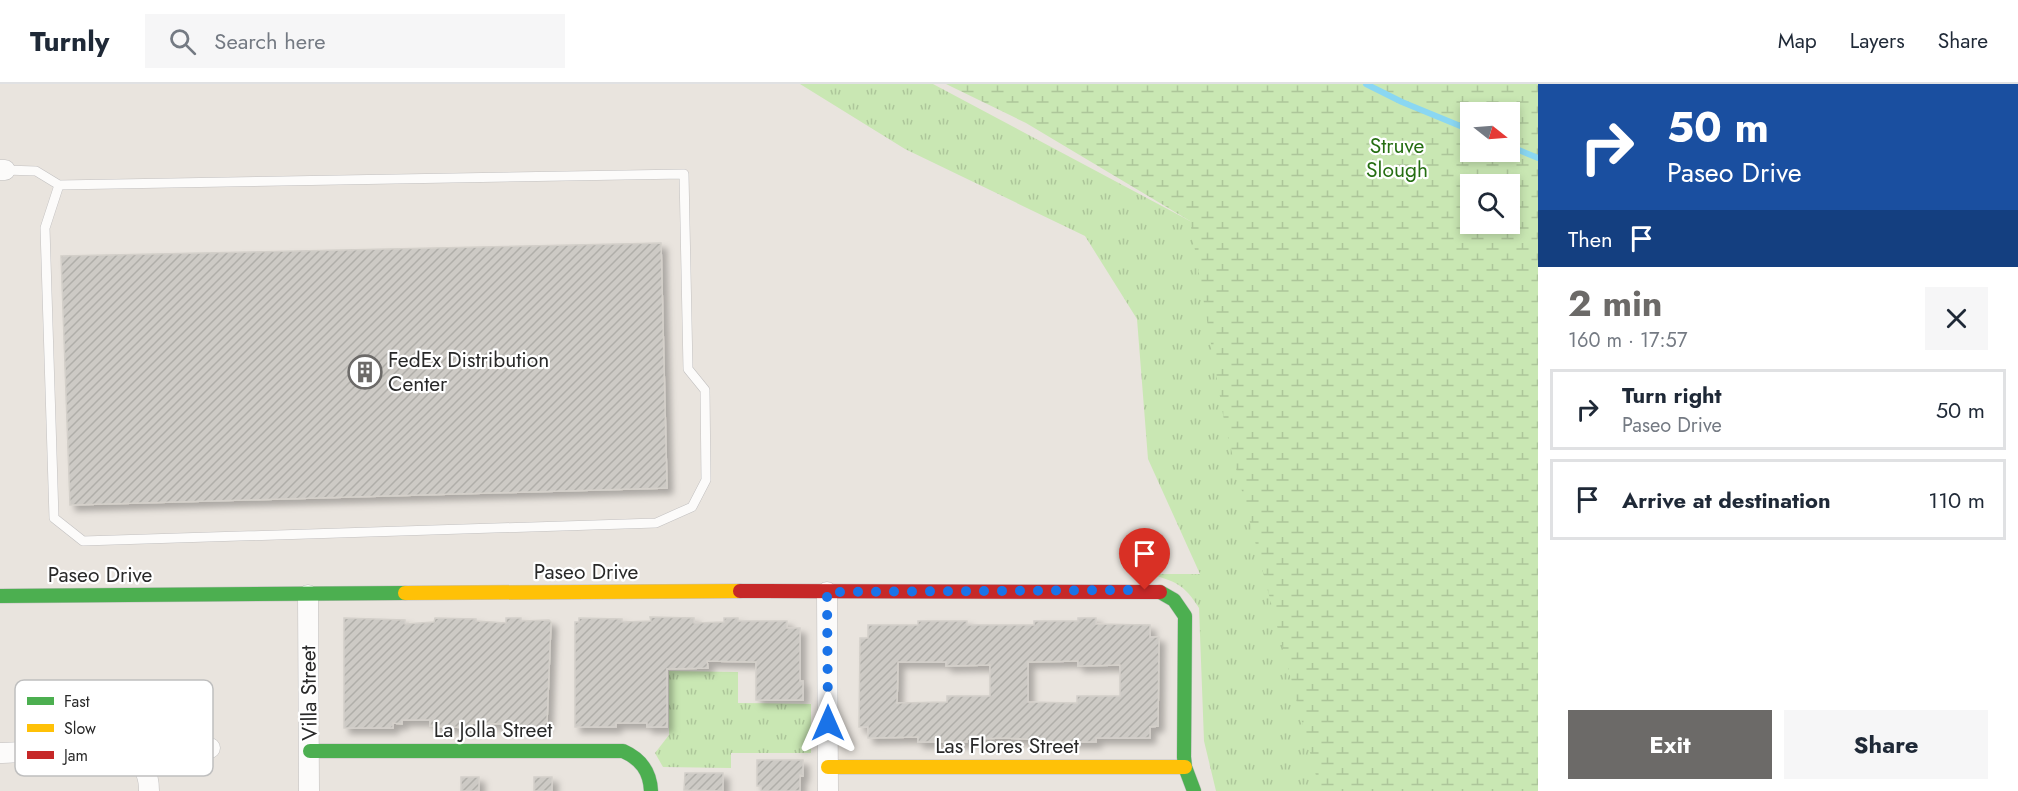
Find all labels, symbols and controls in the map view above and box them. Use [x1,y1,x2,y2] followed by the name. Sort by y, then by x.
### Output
[145,14,565,68] search box
[30,21,109,62] text: Turnly
[166,25,199,58] icon: search
[214,25,326,57] text: Search here
[1778,26,1817,56] text: Map
[1850,26,1905,56] text: Layers
[1938,26,1988,56] text: Share
[1667,97,1769,158] text: 50 m
[1460,102,1520,162] north arrow
[1460,102,1520,234] map controls
[1568,108,1646,186] icon: right
[1366,131,1428,185] park label: Struve Slough
[1667,153,1802,192] text: Paseo Drive
[1460,174,1520,234] button: search
[1625,222,1658,255] icon: arrive
[1568,223,1613,255] text: Then
[1568,277,1663,329] text: 2 min
[1925,287,1988,350] button: close
[1568,326,1687,355] text: 160 m · 17:57
[388,345,549,399] place label: FedEx Distribution Center
[347,354,383,390] building icon: FedEx Distribution Center
[1622,379,1722,411] text: Turn right
[1571,393,1604,426] icon: right
[1936,394,1985,426] text: 50 m
[1622,411,1722,440] text: Paseo Drive
[1571,483,1604,516] icon: arrive
[1622,484,1831,516] text: Arrive at destination
[1928,484,1985,516] text: 110 m
[1119,528,1170,590] pin
[1128,537,1161,570] icon: arrive
[534,557,639,587] street label: Paseo Drive
[48,560,153,590] street label: Paseo Drive
[293,645,325,741] street label: Villa Street
[15,680,213,776] legend
[64,690,90,713] text: Fast
[796,691,860,755] position arrow
[1568,710,1772,779] button: Exit
[1784,710,1988,779] button: Share
[434,715,552,745] street label: La Jolla Street
[64,717,96,740] text: Slow
[935,731,1079,761] street label: Las Flores Street
[62,744,88,767] text: Jam

